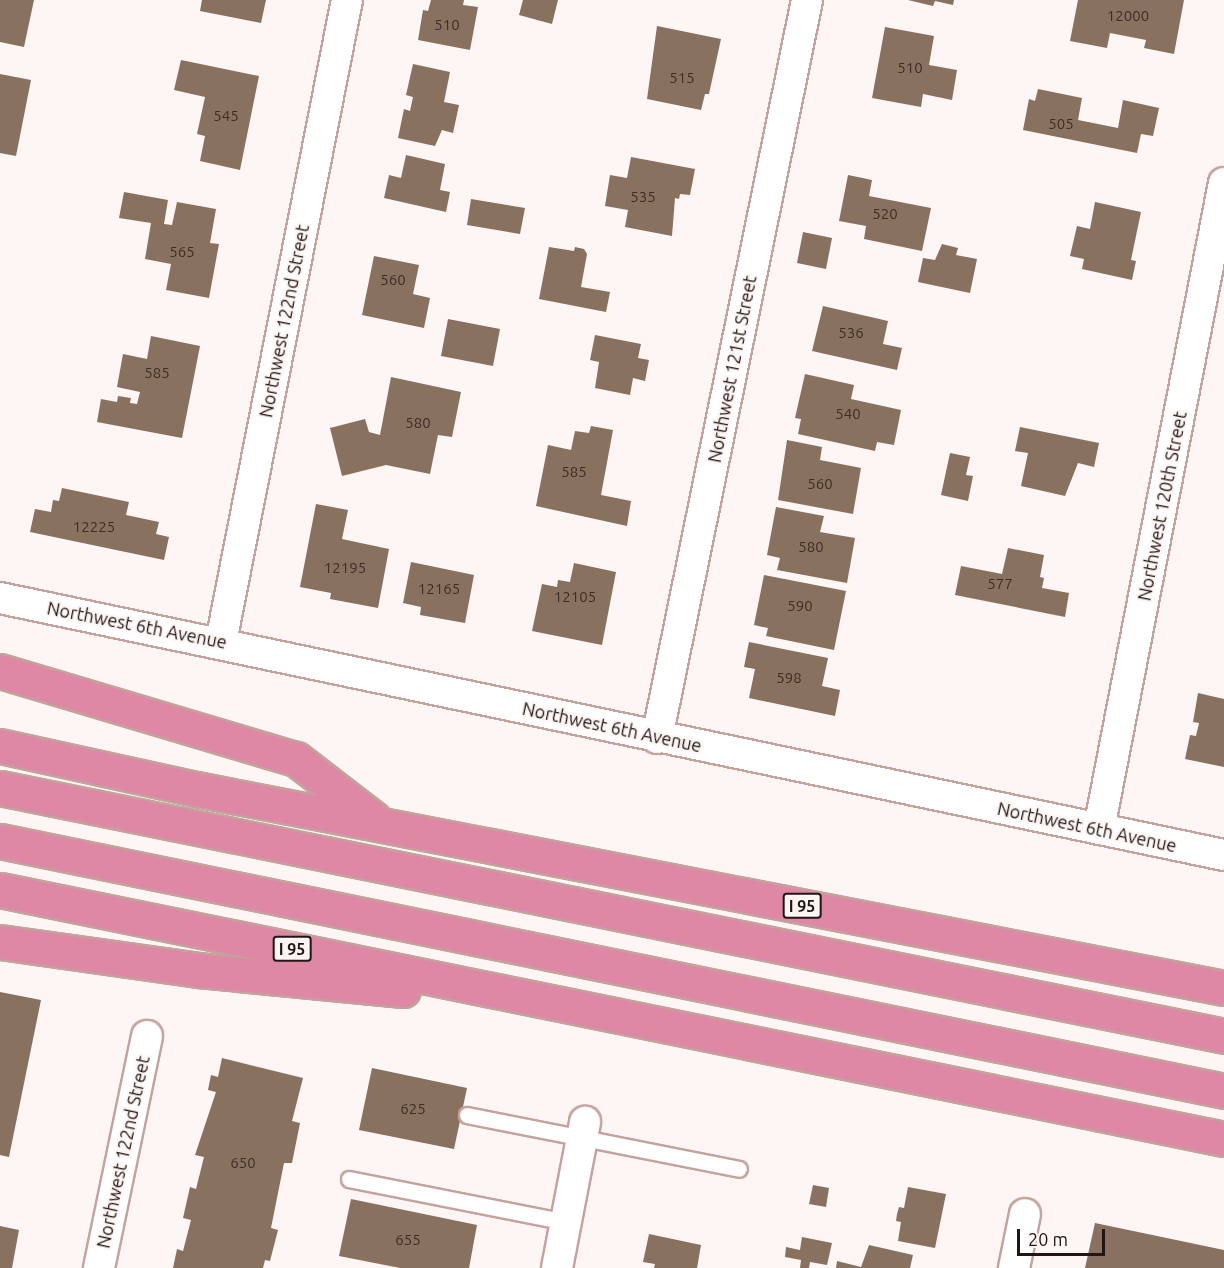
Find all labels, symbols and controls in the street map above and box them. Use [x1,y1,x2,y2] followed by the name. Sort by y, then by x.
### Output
[1107,7,1149,25] house number: 12000
[434,16,460,34] house number: 510
[897,59,923,77] house number: 510
[669,69,695,87] house number: 515
[213,107,239,125] house number: 545
[1048,115,1074,133] house number: 505
[630,188,656,206] house number: 535
[872,205,898,223] house number: 520
[255,223,313,419] street label: Northwest 122nd Street
[169,243,195,261] house number: 565
[380,271,406,289] house number: 560
[703,274,761,464] street label: Northwest 121st Street
[838,324,864,342] house number: 536
[144,364,170,382] house number: 585
[835,405,861,423] house number: 540
[1133,409,1191,603] street label: Northwest 120th Street
[405,414,431,432] house number: 580
[561,463,587,481] house number: 585
[807,475,833,493] house number: 560
[73,518,115,536] house number: 12225
[798,538,824,556] house number: 580
[324,559,366,577] house number: 12195
[987,575,1013,593] house number: 577
[418,580,460,598] house number: 12165
[554,588,596,606] house number: 12105
[45,597,229,653] street label: Northwest 6th Avenue
[787,597,813,615] house number: 590
[776,669,802,687] house number: 598
[520,697,704,757] street label: Northwest 6th Avenue
[995,797,1179,857] street label: Northwest 6th Avenue
[782,893,822,919] road number: I 95
[272,936,312,962] road number: I 95
[92,1054,154,1250] street label: Northwest 122nd Street
[400,1100,426,1118] house number: 625
[230,1154,256,1172] house number: 650
[1020,1217,1108,1255] scale bar
[1028,1229,1068,1249] text: 20 m
[395,1231,421,1249] house number: 655

